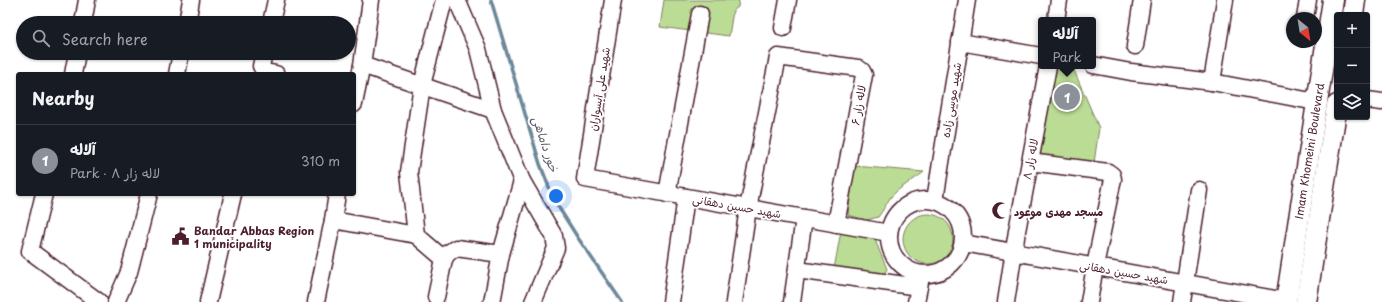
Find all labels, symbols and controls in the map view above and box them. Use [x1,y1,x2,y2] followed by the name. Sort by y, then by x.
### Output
[1286,12,1322,48] north arrow
[1334,12,1370,120] map controls
[1334,12,1370,48] button: +
[16,16,356,60] search box
[1038,17,1096,69] popup
[1052,21,1078,44] text: آلاله
[30,27,52,49] icon: search
[62,27,148,50] text: Search here
[584,46,614,132] street label: شهید علی آبسواران
[1052,47,1082,66] text: Park
[1334,48,1370,84] button: −
[937,61,965,139] street label: شهید موسی زاده
[1290,81,1328,220] street label: Imam Khomeini Boulevard
[1054,82,1080,112] pin: 1
[846,84,870,126] street label: لاله زار ۶
[1334,84,1370,120] button: layers
[32,85,94,111] text: Nearby
[529,114,564,175] water label: خور داماهی
[70,137,96,160] text: آلاله
[1018,137,1042,181] street label: لاله زار ۸
[42,151,48,170] text: 1
[301,151,340,170] text: 310 m
[70,163,160,182] text: Park · لاله زار ۸
[546,186,566,206] your location
[691,190,783,222] street label: شهید حسین دهقانی
[991,201,1011,221] mosque icon: مسجد مهدی موعود
[1014,203,1103,220] place label: مسجد مهدی موعود
[194,222,315,252] place label: Bandar Abbas Region 1 municipality
[171,226,191,246] public building icon: Bandar Abbas Region 1 municipality
[1078,256,1170,288] street label: شهید حسین دهقانی

